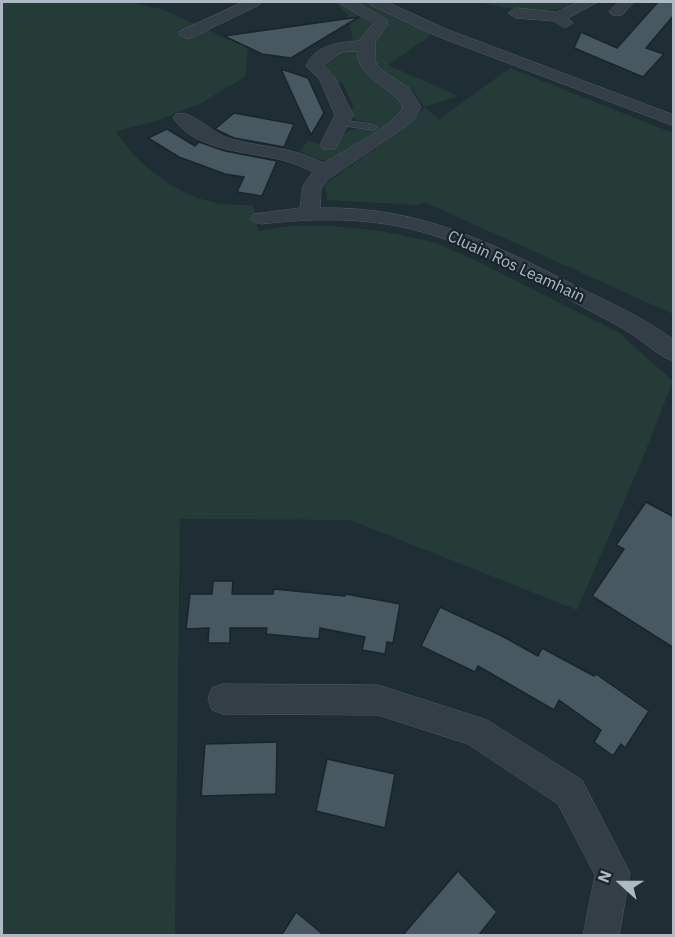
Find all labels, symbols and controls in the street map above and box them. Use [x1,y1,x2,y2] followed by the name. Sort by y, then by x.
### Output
[444,227,588,307] street label: Cluain Ros Leamhain
[591,853,651,913] north arrow
[593,868,616,886] text: N

